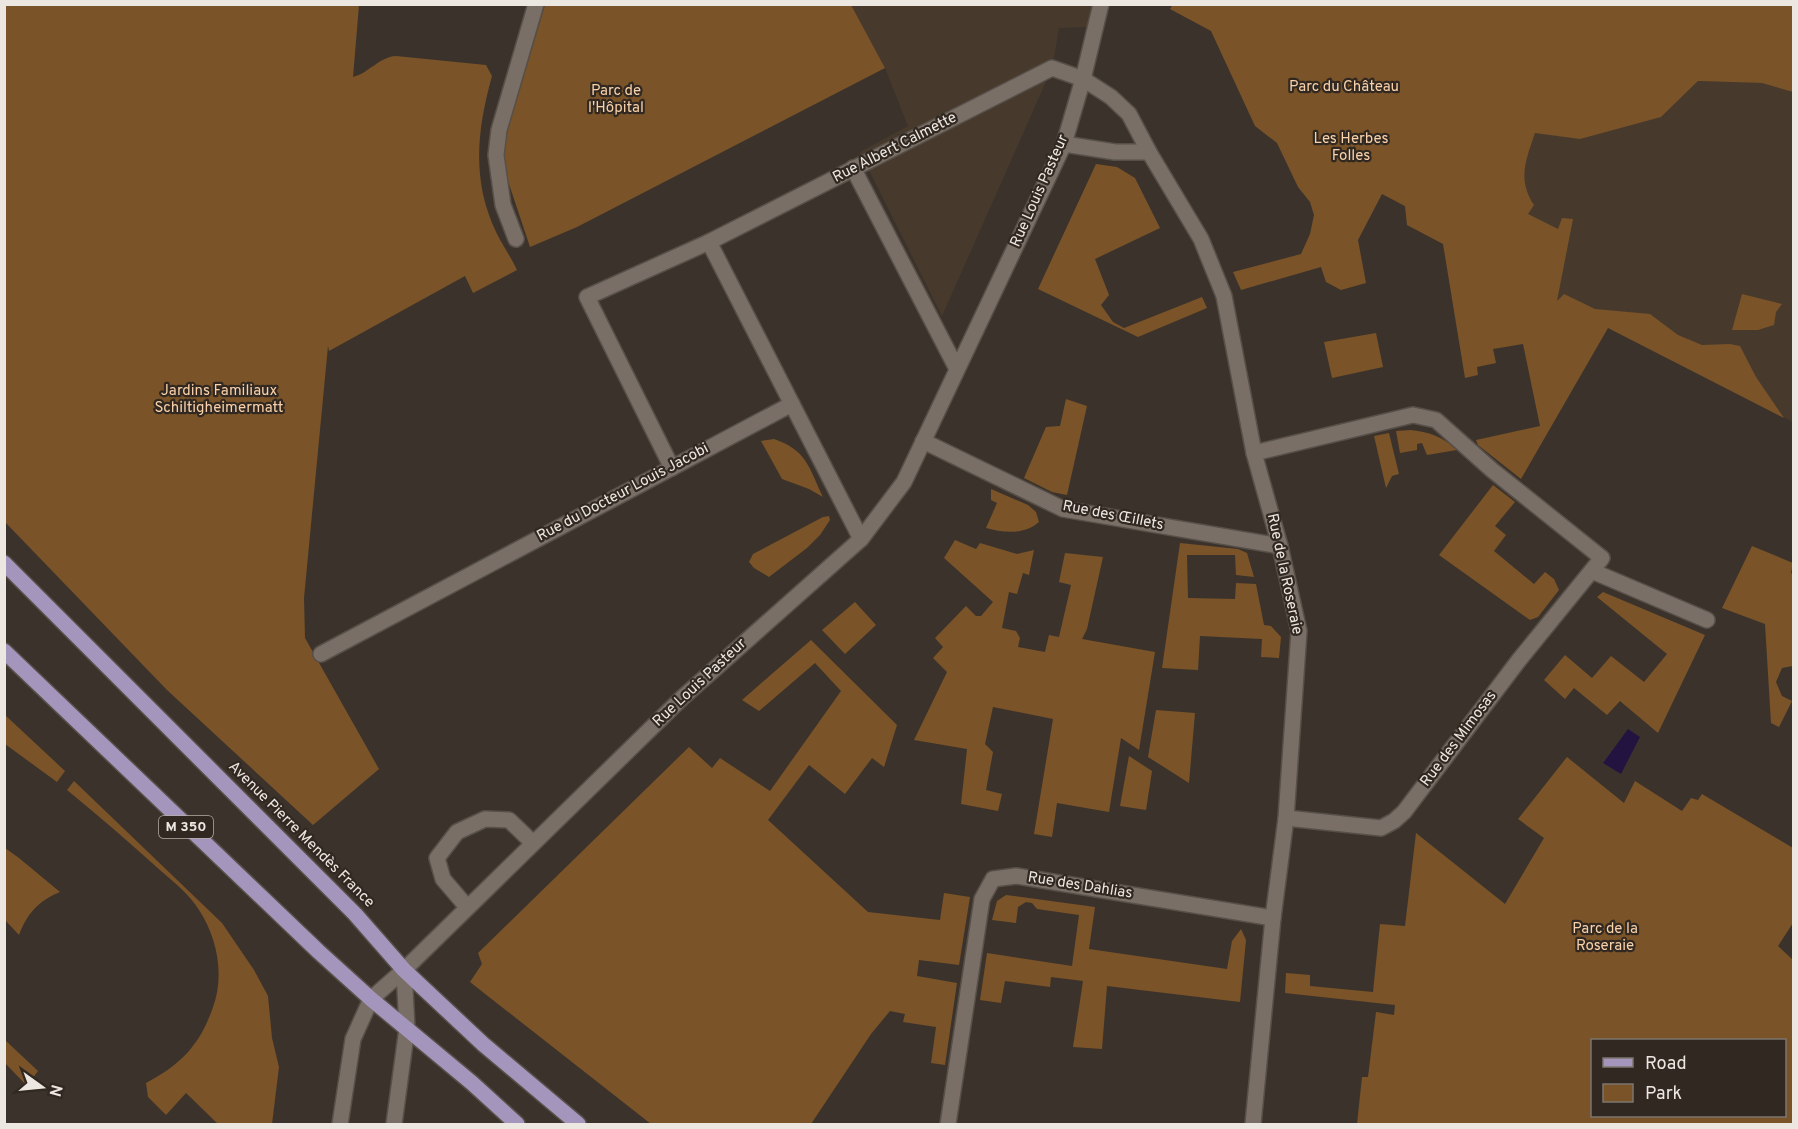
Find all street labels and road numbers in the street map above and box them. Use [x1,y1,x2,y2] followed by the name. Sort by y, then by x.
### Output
[830,108,960,188] street label: Rue Albert Calmette
[1007,132,1073,250] street label: Rue Louis Pasteur
[534,440,712,546] street label: Rue du Docteur Louis Jacobi
[1061,497,1165,535] street label: Rue des Œillets
[1262,512,1306,636] street label: Rue de la Roseraie
[649,635,751,731] street label: Rue Louis Pasteur
[1417,687,1501,791] street label: Rue des Mimosas
[224,758,378,912] street label: Avenue Pierre Mendès France
[159,816,213,838] road number: M 350
[1026,868,1134,904] street label: Rue des Dahlias

